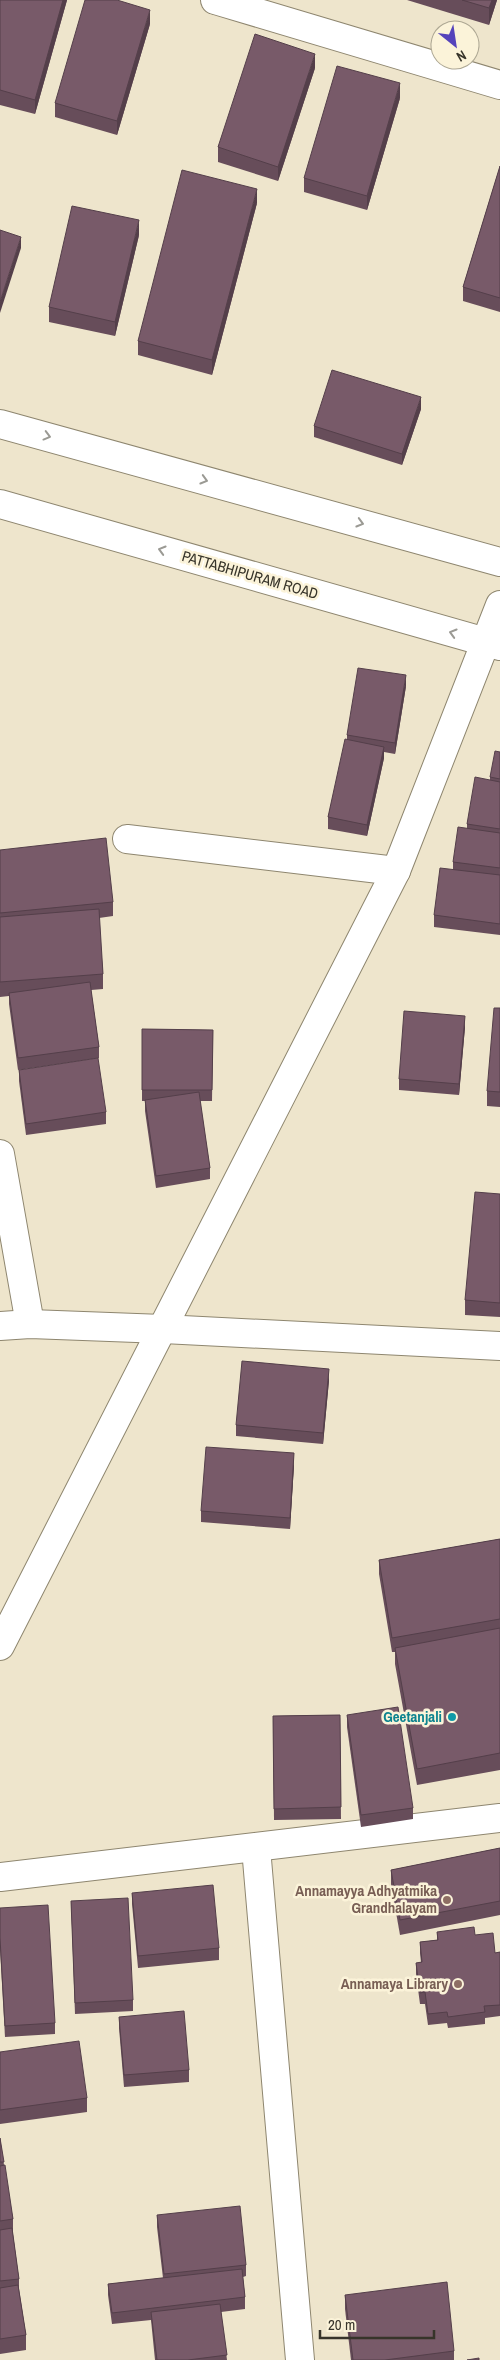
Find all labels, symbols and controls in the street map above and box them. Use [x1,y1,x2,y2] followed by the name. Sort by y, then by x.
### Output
[430,20,480,70] north arrow
[453,46,470,66] text: N
[43,431,51,441] one-way arrow
[199,474,207,484] one-way arrow
[356,518,364,528] one-way arrow
[180,545,321,604] street label: PATTABHIPURAM ROAD
[158,546,167,556] one-way arrow
[449,629,458,639] one-way arrow
[383,1706,442,1727] place label: Geetanjali
[446,1711,458,1723] marker: Geetanjali
[295,1880,437,1918] place label: Annamayya Adhyatmika Grandhalayam
[441,1894,453,1906] marker: Annamayya Adhyatmika Grandhalayam
[341,1973,448,1994] place label: Annamaya Library
[452,1978,464,1990] marker: Annamaya Library
[320,2308,434,2340] scale bar
[328,2314,355,2335] text: 20 m

